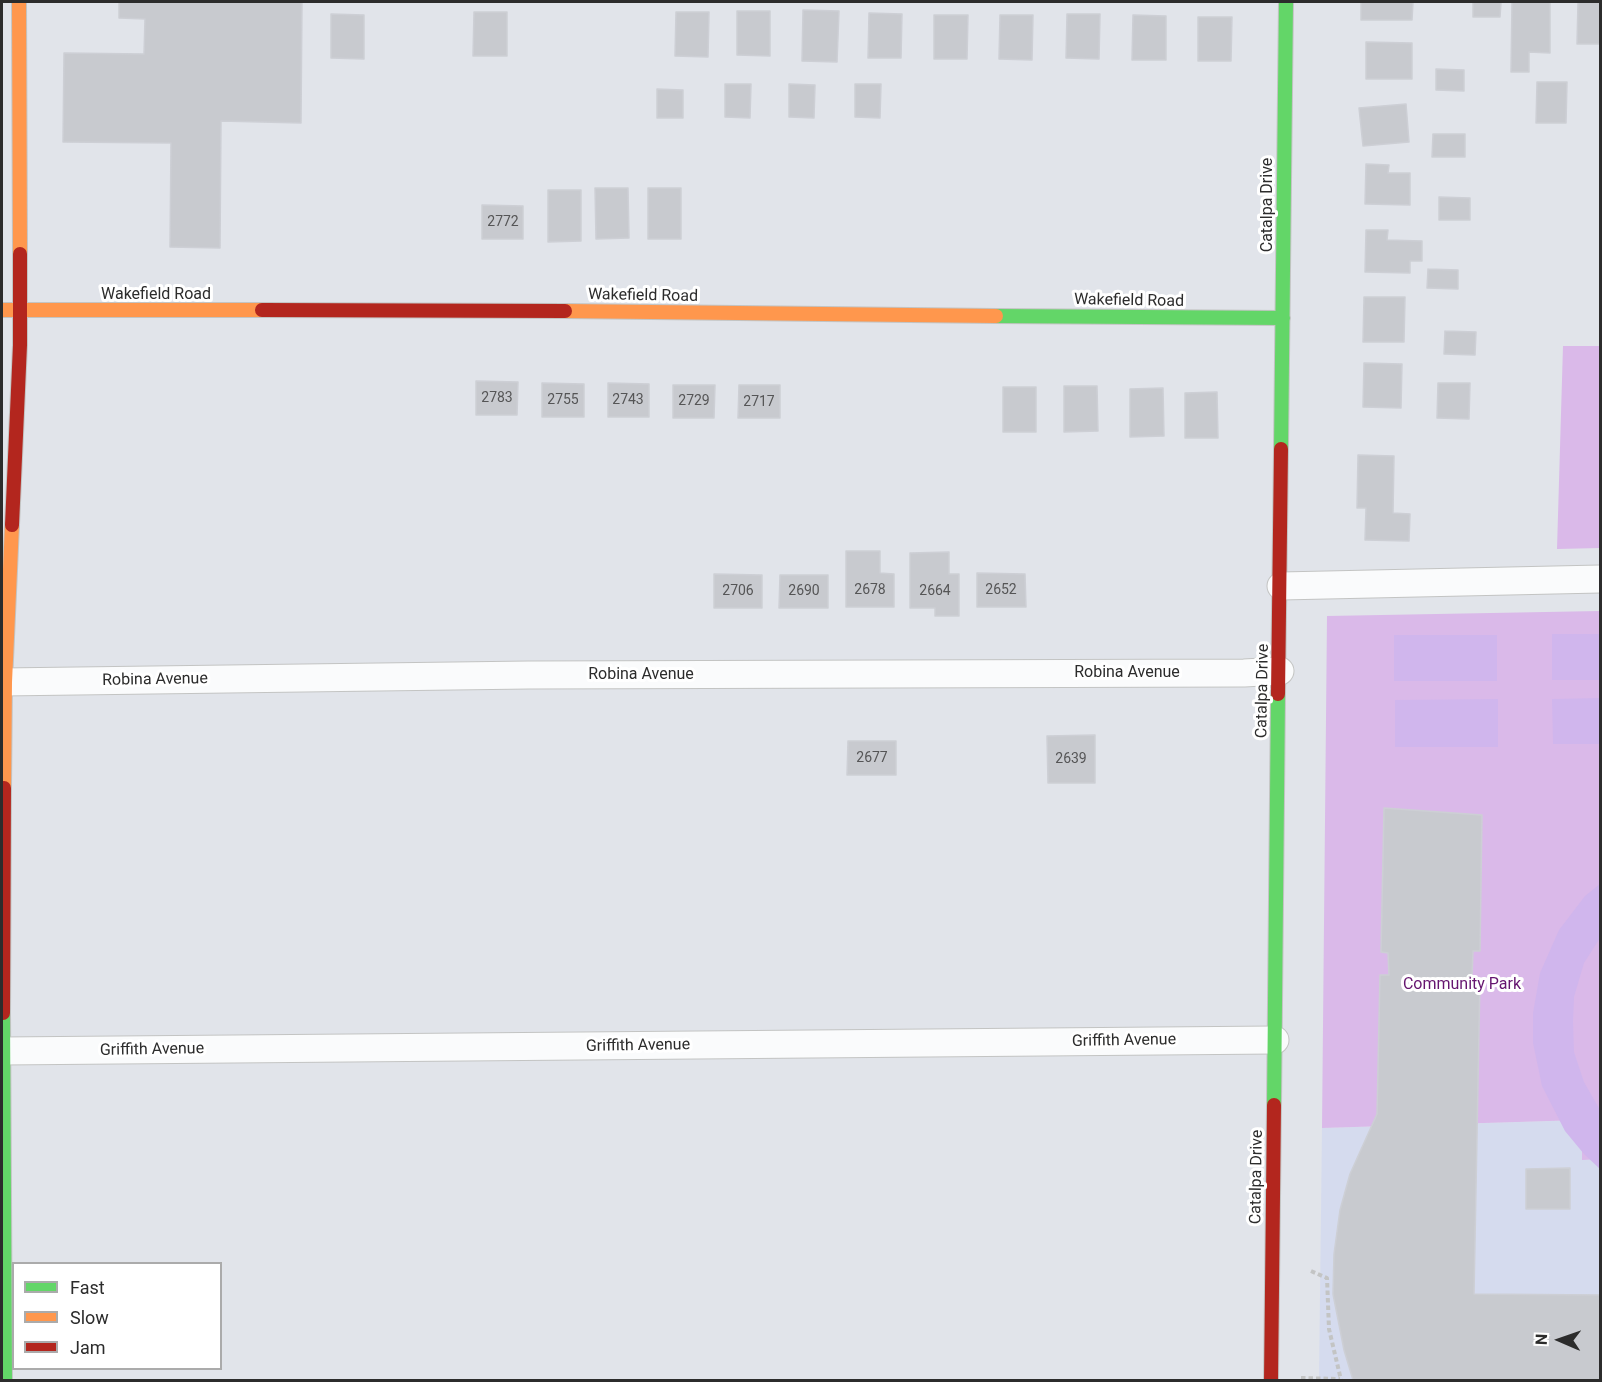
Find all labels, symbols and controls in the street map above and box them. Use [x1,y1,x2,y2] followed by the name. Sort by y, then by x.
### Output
[1258,158,1278,252] street label: Catalpa Drive
[487,214,519,230] house number: 2772
[101,285,211,305] street label: Wakefield Road
[588,285,698,307] street label: Wakefield Road
[1074,290,1184,312] street label: Wakefield Road
[481,390,513,406] house number: 2783
[547,392,579,408] house number: 2755
[612,392,644,408] house number: 2743
[678,393,710,409] house number: 2729
[743,394,775,410] house number: 2717
[854,582,886,598] house number: 2678
[985,582,1017,598] house number: 2652
[722,583,754,599] house number: 2706
[788,583,820,599] house number: 2690
[919,583,951,599] house number: 2664
[1253,644,1273,738] street label: Catalpa Drive
[1074,663,1180,683] street label: Robina Avenue
[588,665,694,685] street label: Robina Avenue
[102,669,208,691] street label: Robina Avenue
[856,750,888,766] house number: 2677
[1055,751,1087,767] house number: 2639
[1403,975,1521,995] park label: Community Park
[1072,1030,1176,1052] street label: Griffith Avenue
[586,1035,690,1057] street label: Griffith Avenue
[100,1039,204,1061] street label: Griffith Avenue
[1247,1130,1267,1224] street label: Catalpa Drive
[12,1262,222,1370] legend
[70,1277,105,1298] text: Fast
[70,1307,109,1328] text: Slow
[1530,1310,1590,1370] north arrow
[1532,1333,1551,1345] text: N
[70,1337,106,1358] text: Jam

